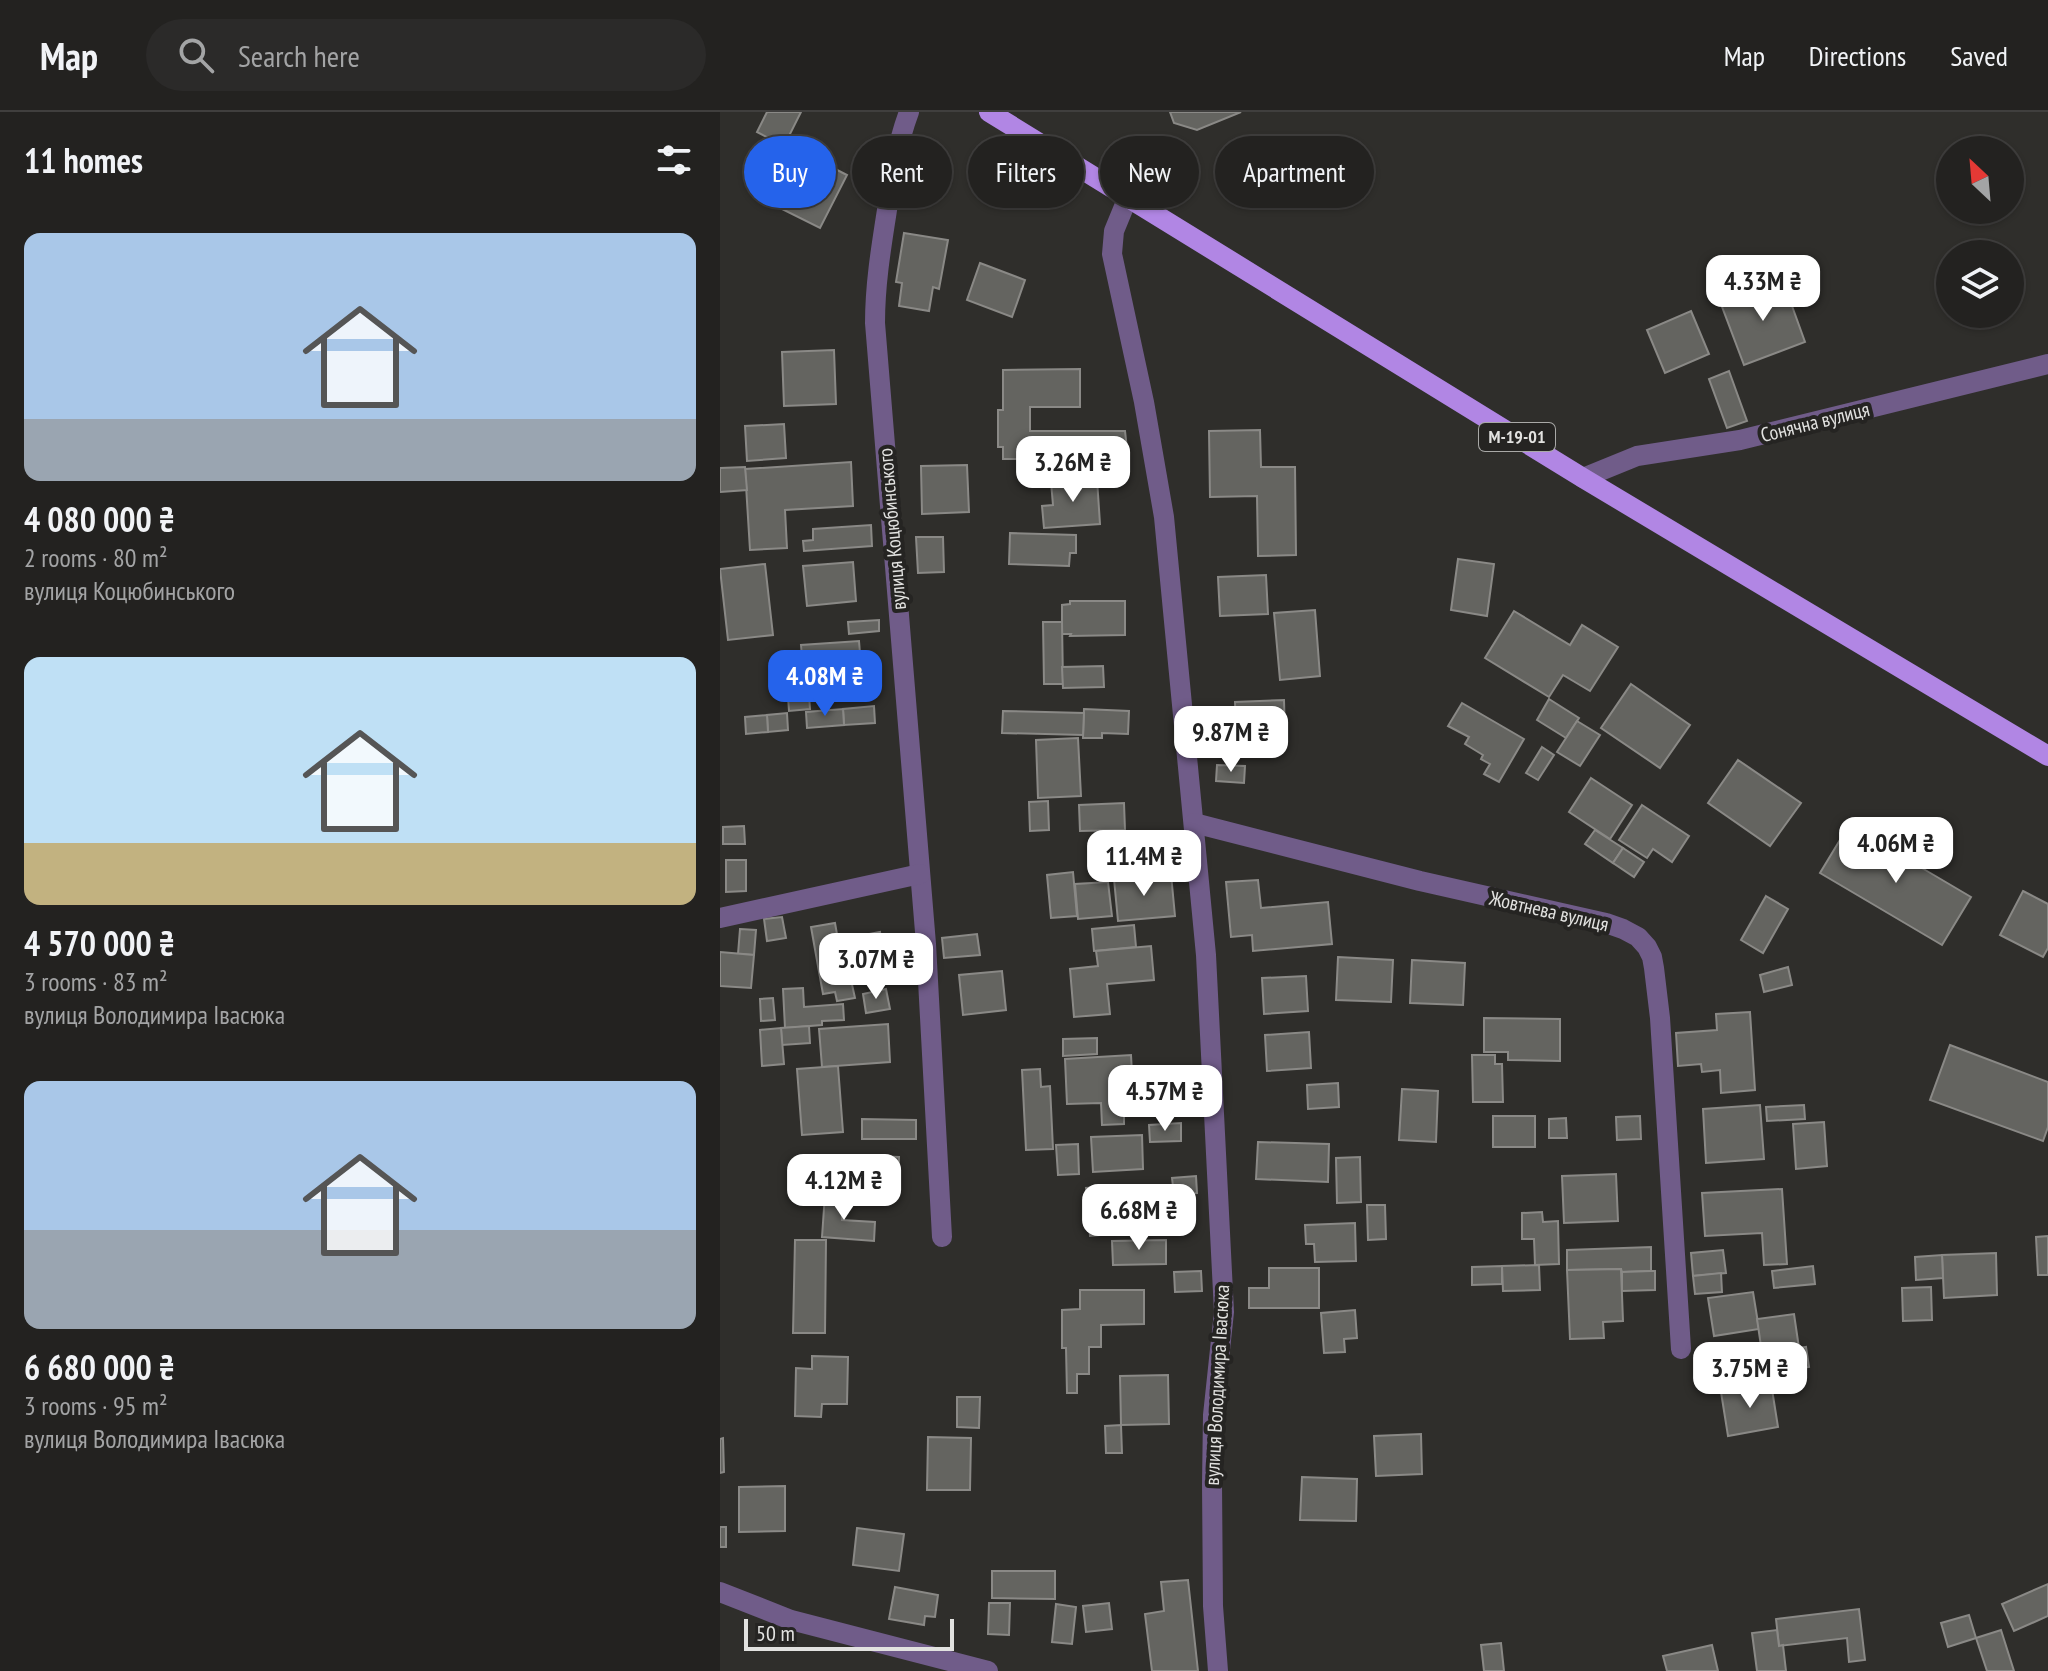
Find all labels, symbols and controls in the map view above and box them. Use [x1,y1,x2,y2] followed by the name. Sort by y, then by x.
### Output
[146,19,706,91] search box
[40,31,98,80] text: Map
[174,33,218,77] icon: search
[238,36,360,75] text: Search here
[1724,37,1765,74] text: Map
[1809,37,1906,74] text: Directions
[1950,37,2008,74] text: Saved
[744,136,836,208] chip: Buy
[852,136,952,208] chip: Rent
[968,136,1084,208] chip: Filters
[1100,136,1199,208] chip: New
[1215,136,1374,208] chip: Apartment
[1936,136,2024,224] north arrow
[1936,136,2024,328] map controls
[24,138,143,182] text: 11 homes
[652,138,696,182] icon: filters
[1936,240,2024,328] button: layers
[1689,255,1837,323] pin: 4.33M ₴
[1724,264,1802,297] text: 4.33M ₴
[288,285,432,429] icon: home
[1758,396,1872,448] street label: Сонячна вулиця
[1479,423,1555,451] road number: М-19-01
[999,436,1147,504] pin: 3.26M ₴
[1034,445,1112,478] text: 3.26M ₴
[872,447,912,611] street label: вулиця Коцюбинського
[24,497,175,541] text: 4 080 000 ₴
[24,541,168,574] text: 2 rooms · 80 m²
[24,574,235,607] text: вулиця Коцюбинського
[751,650,899,718] pin: 4.08M ₴
[786,659,864,692] text: 4.08M ₴
[1157,706,1305,774] pin: 9.87M ₴
[288,709,432,853] icon: home
[1192,715,1270,748] text: 9.87M ₴
[1822,817,1970,885] pin: 4.06M ₴
[1857,826,1935,859] text: 4.06M ₴
[1070,830,1218,898] pin: 11.4M ₴
[1105,839,1183,872] text: 11.4M ₴
[1486,884,1611,937] street label: Жовтнева вулиця
[24,921,175,965] text: 4 570 000 ₴
[802,933,950,1001] pin: 3.07M ₴
[837,942,915,975] text: 3.07M ₴
[24,965,168,998] text: 3 rooms · 83 m²
[24,998,285,1031] text: вулиця Володимира Івасюка
[1091,1065,1239,1133] pin: 4.57M ₴
[1126,1074,1204,1107] text: 4.57M ₴
[288,1133,432,1277] icon: home
[770,1154,918,1222] pin: 4.12M ₴
[805,1163,883,1196] text: 4.12M ₴
[1065,1184,1213,1252] pin: 6.68M ₴
[1100,1193,1178,1226] text: 6.68M ₴
[1199,1284,1235,1486] street label: вулиця Володимира Івасюка
[1676,1342,1824,1410] pin: 3.75M ₴
[24,1345,175,1389] text: 6 680 000 ₴
[1711,1351,1789,1384] text: 3.75M ₴
[24,1389,168,1422] text: 3 rooms · 95 m²
[24,1422,285,1455] text: вулиця Володимира Івасюка
[744,1615,954,1651] scale bar
[756,1619,795,1647] text: 50 m

